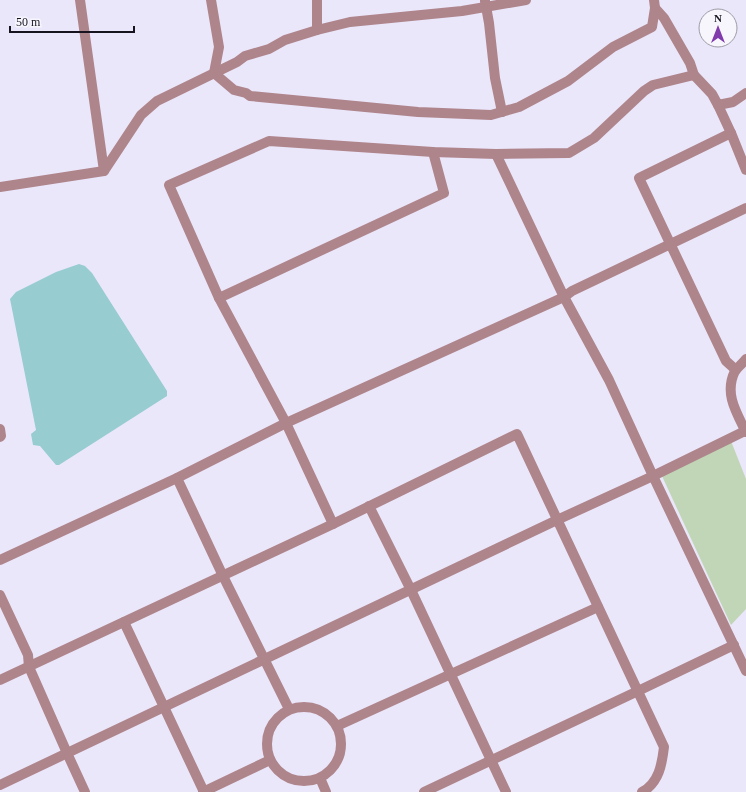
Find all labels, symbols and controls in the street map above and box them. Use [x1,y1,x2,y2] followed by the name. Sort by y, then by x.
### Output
[10,8,134,34] scale bar
[698,8,738,48] north arrow
[714,12,722,24] text: N
[16,15,41,29] text: 50 m

